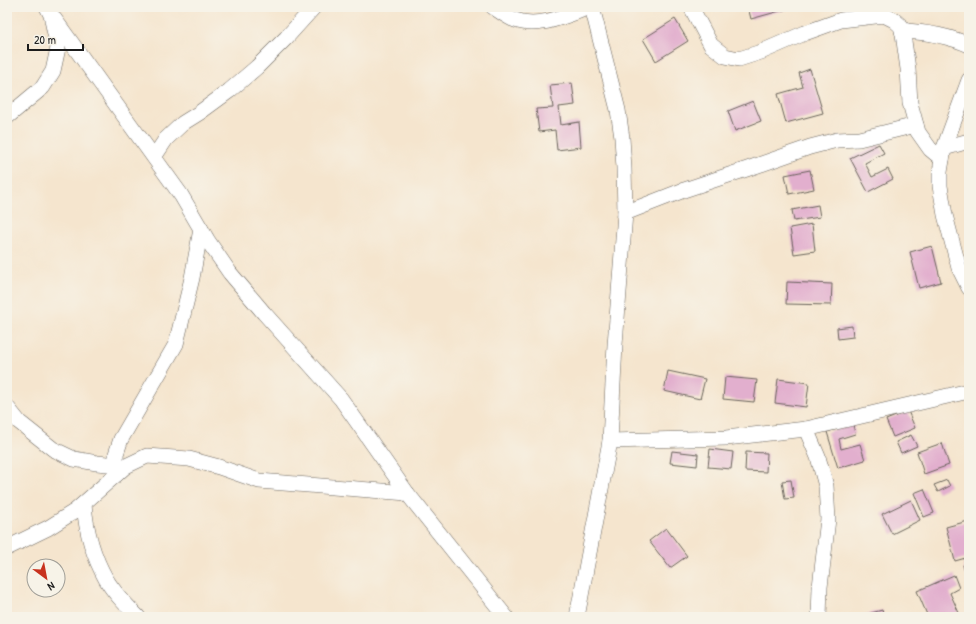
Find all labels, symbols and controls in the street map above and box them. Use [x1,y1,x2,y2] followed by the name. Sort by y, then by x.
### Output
[28,26,83,52] scale bar
[34,31,56,48] text: 20 m
[26,558,66,598] north arrow
[45,579,57,594] text: N

